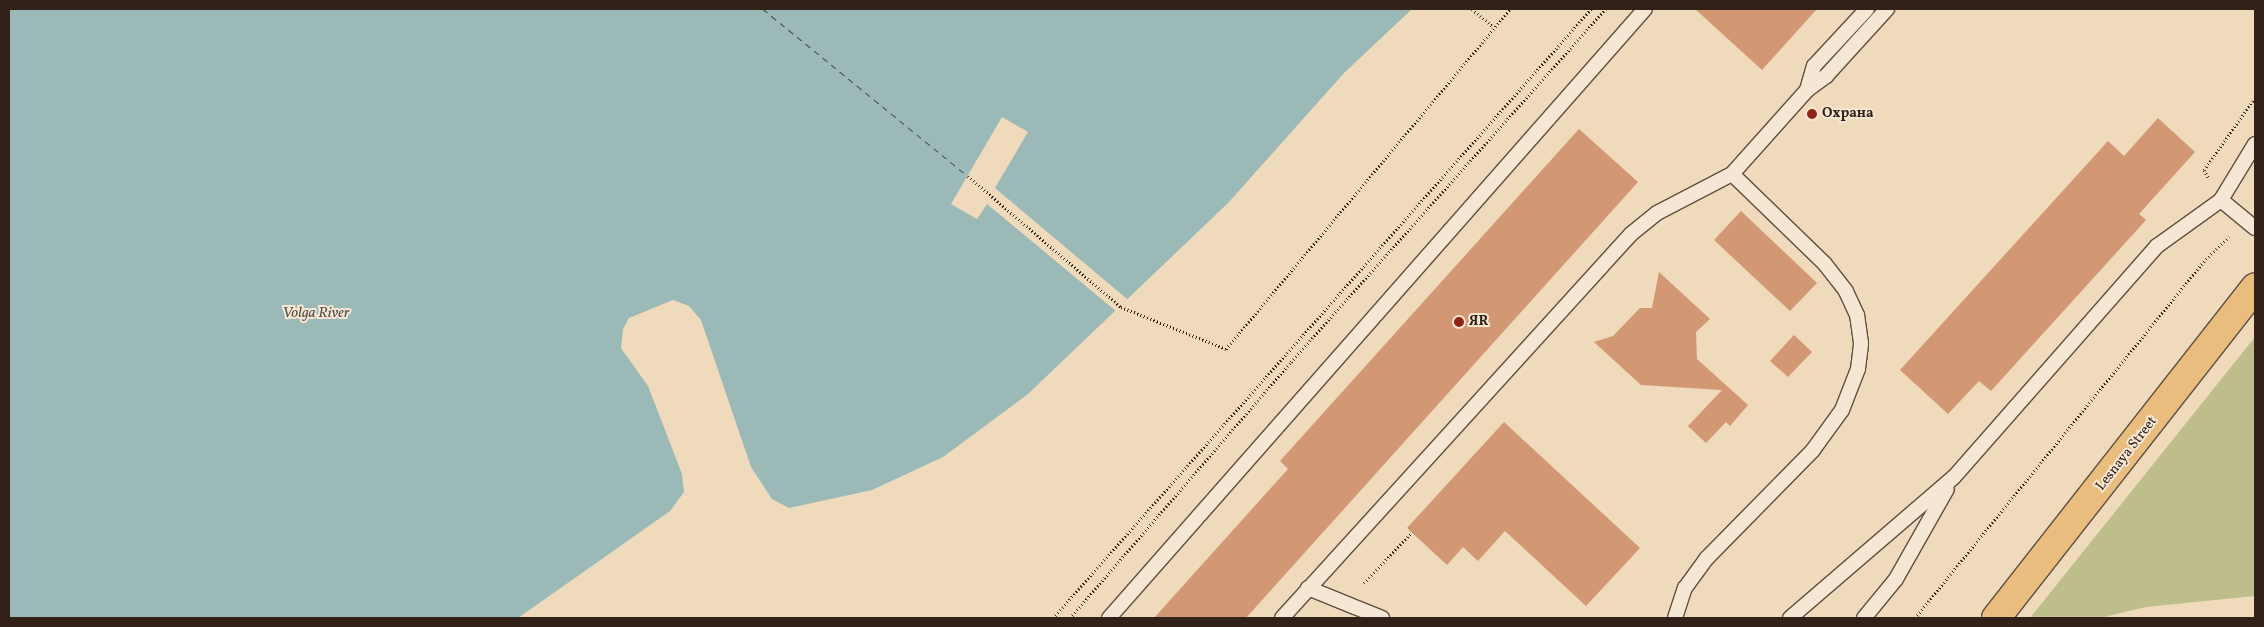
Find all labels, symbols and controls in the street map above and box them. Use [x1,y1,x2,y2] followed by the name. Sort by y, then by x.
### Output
[1822,106,1874,122] place label: Охрана
[1806,108,1818,120] marker: Охрана
[283,305,349,323] water label: Volga River
[1469,314,1488,330] place label: ЯR
[1453,316,1465,328] marker: ЯR
[2093,414,2161,494] street label: Lesnaya Street

